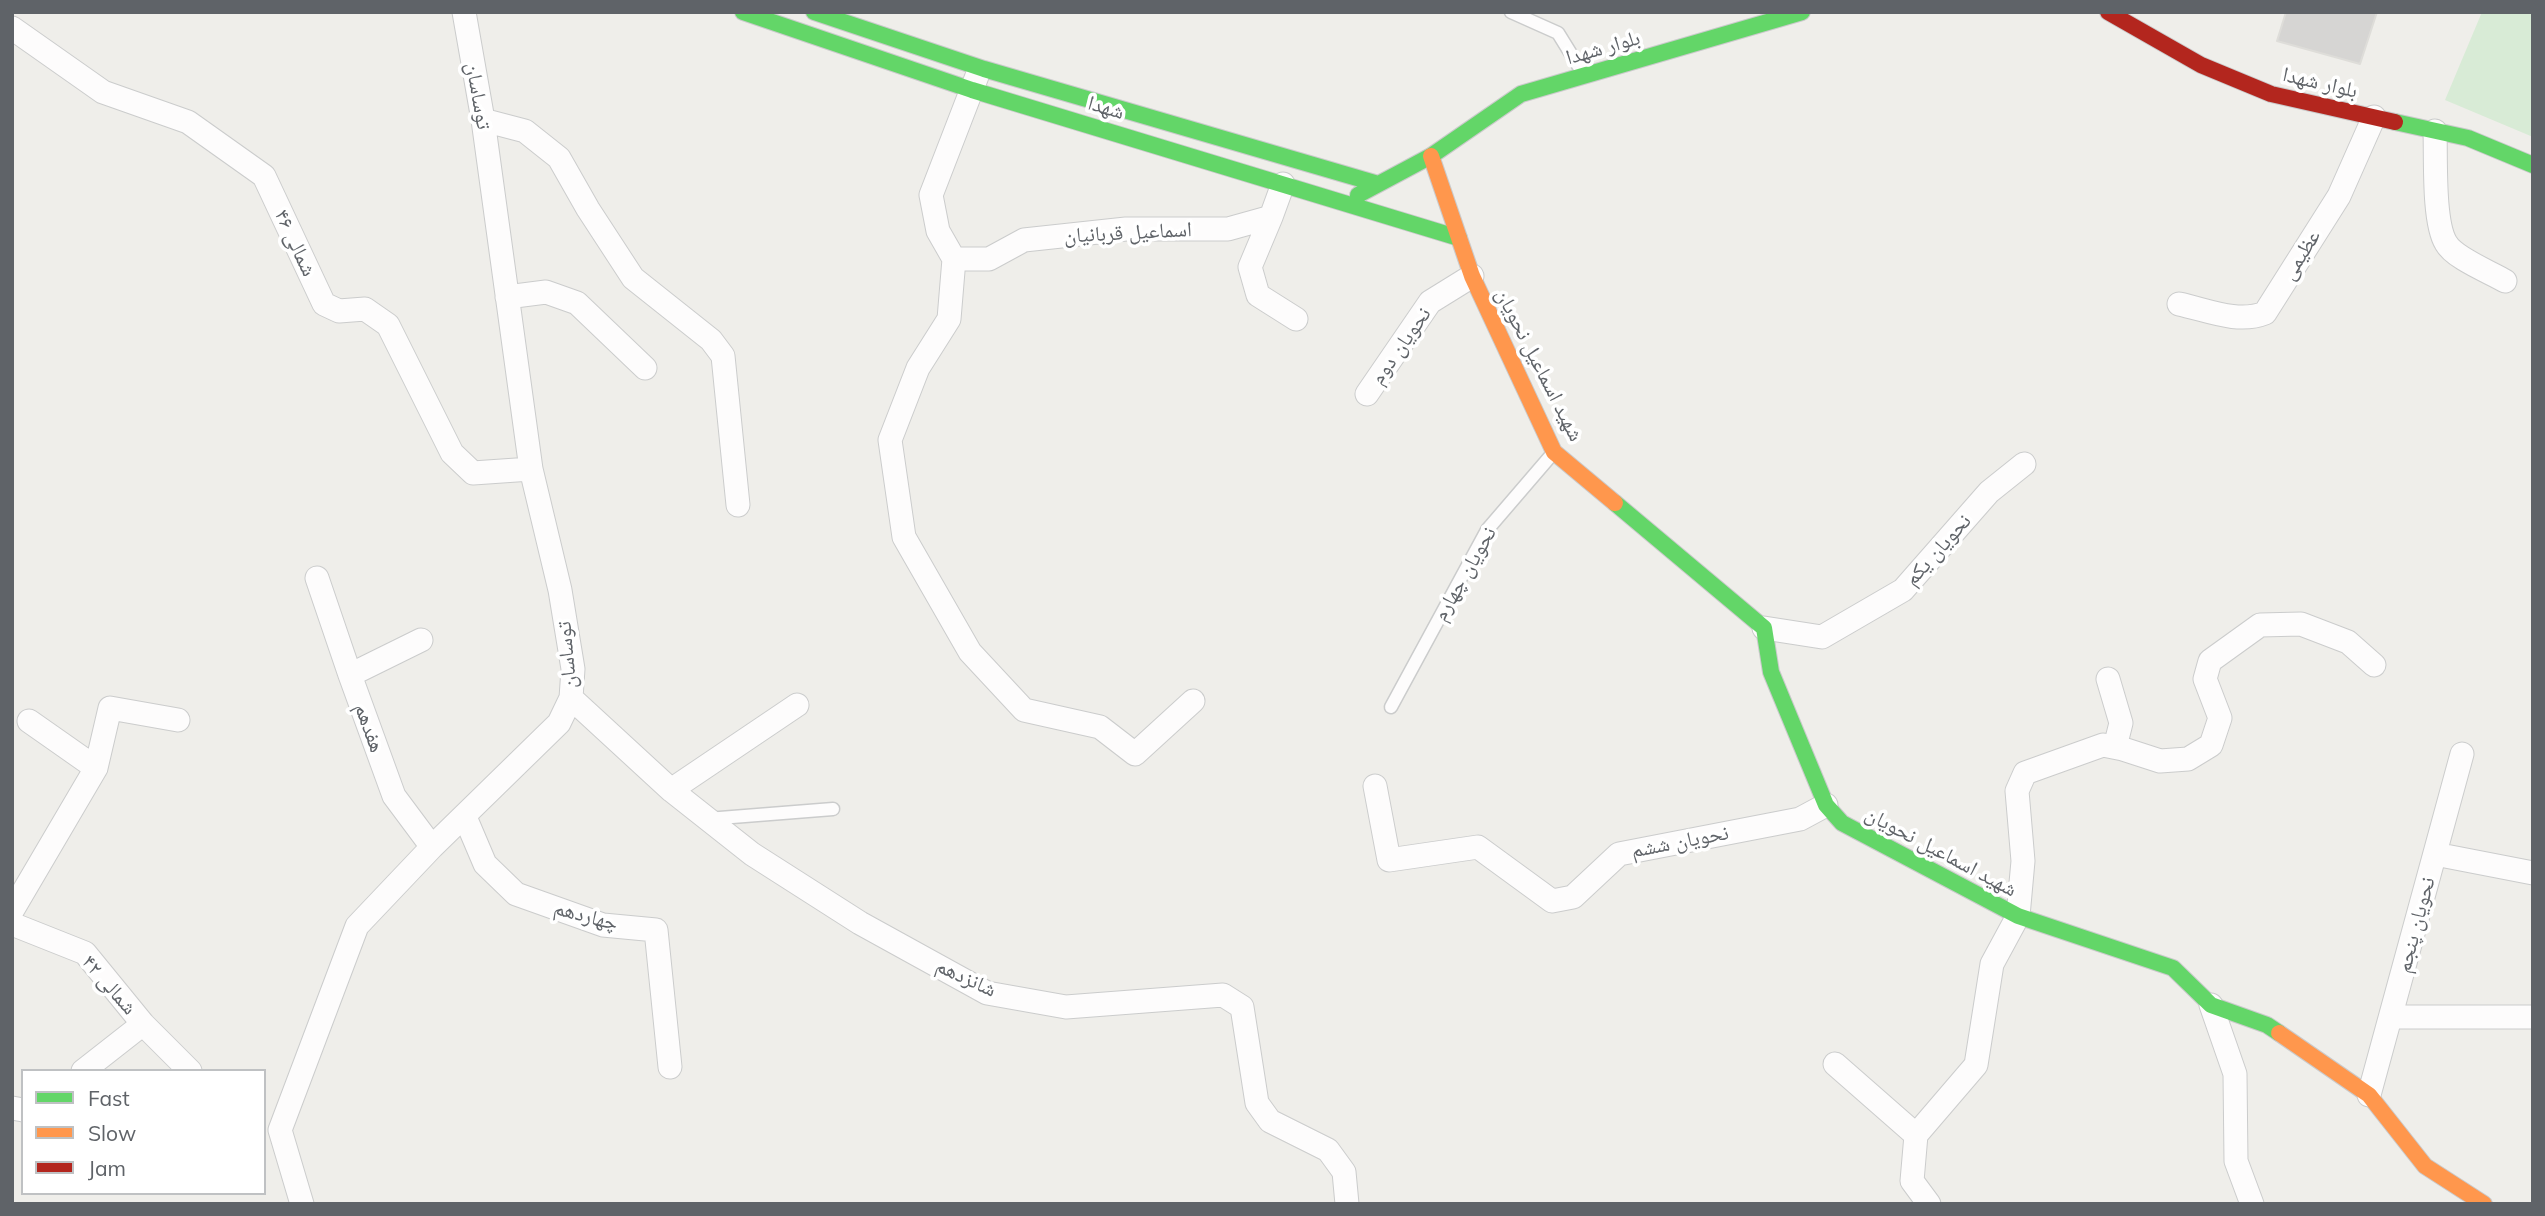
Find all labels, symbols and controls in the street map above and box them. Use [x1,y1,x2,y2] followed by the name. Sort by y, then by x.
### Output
[1563,25,1643,71] street label: بلوار شهدا
[460,61,496,131] street label: توساسان
[2280,62,2360,104] street label: بلوار شهدا
[1085,91,1127,125] street label: شهدا
[269,205,321,281] street label: شمالی ۴۶
[1063,217,1193,249] street label: اسماعیل قربانیان
[2276,225,2326,285] street label: عظیمی
[1490,284,1588,446] street label: شهید اسماعیل نحویان
[1365,302,1437,390] street label: نحویان دوم
[1899,509,1977,591] street label: نحویان یکم
[1428,522,1502,626] street label: نحویان چهارم
[552,620,582,690] street label: توساسان
[349,700,389,756] street label: هفدهم
[1861,801,2021,903] street label: شهید اسماعیل نحویان
[1629,820,1731,864] street label: نحویان ششم
[2391,874,2441,976] street label: نحویان پنجم
[551,895,621,937] street label: چهاردهم
[76,950,142,1020] street label: شمالی ۴۲
[932,953,1000,1003] street label: شانزدهم
[21,1069,266,1195] legend
[88,1085,130,1111] text: Fast
[88,1120,136,1146] text: Slow
[88,1155,126,1181] text: Jam

